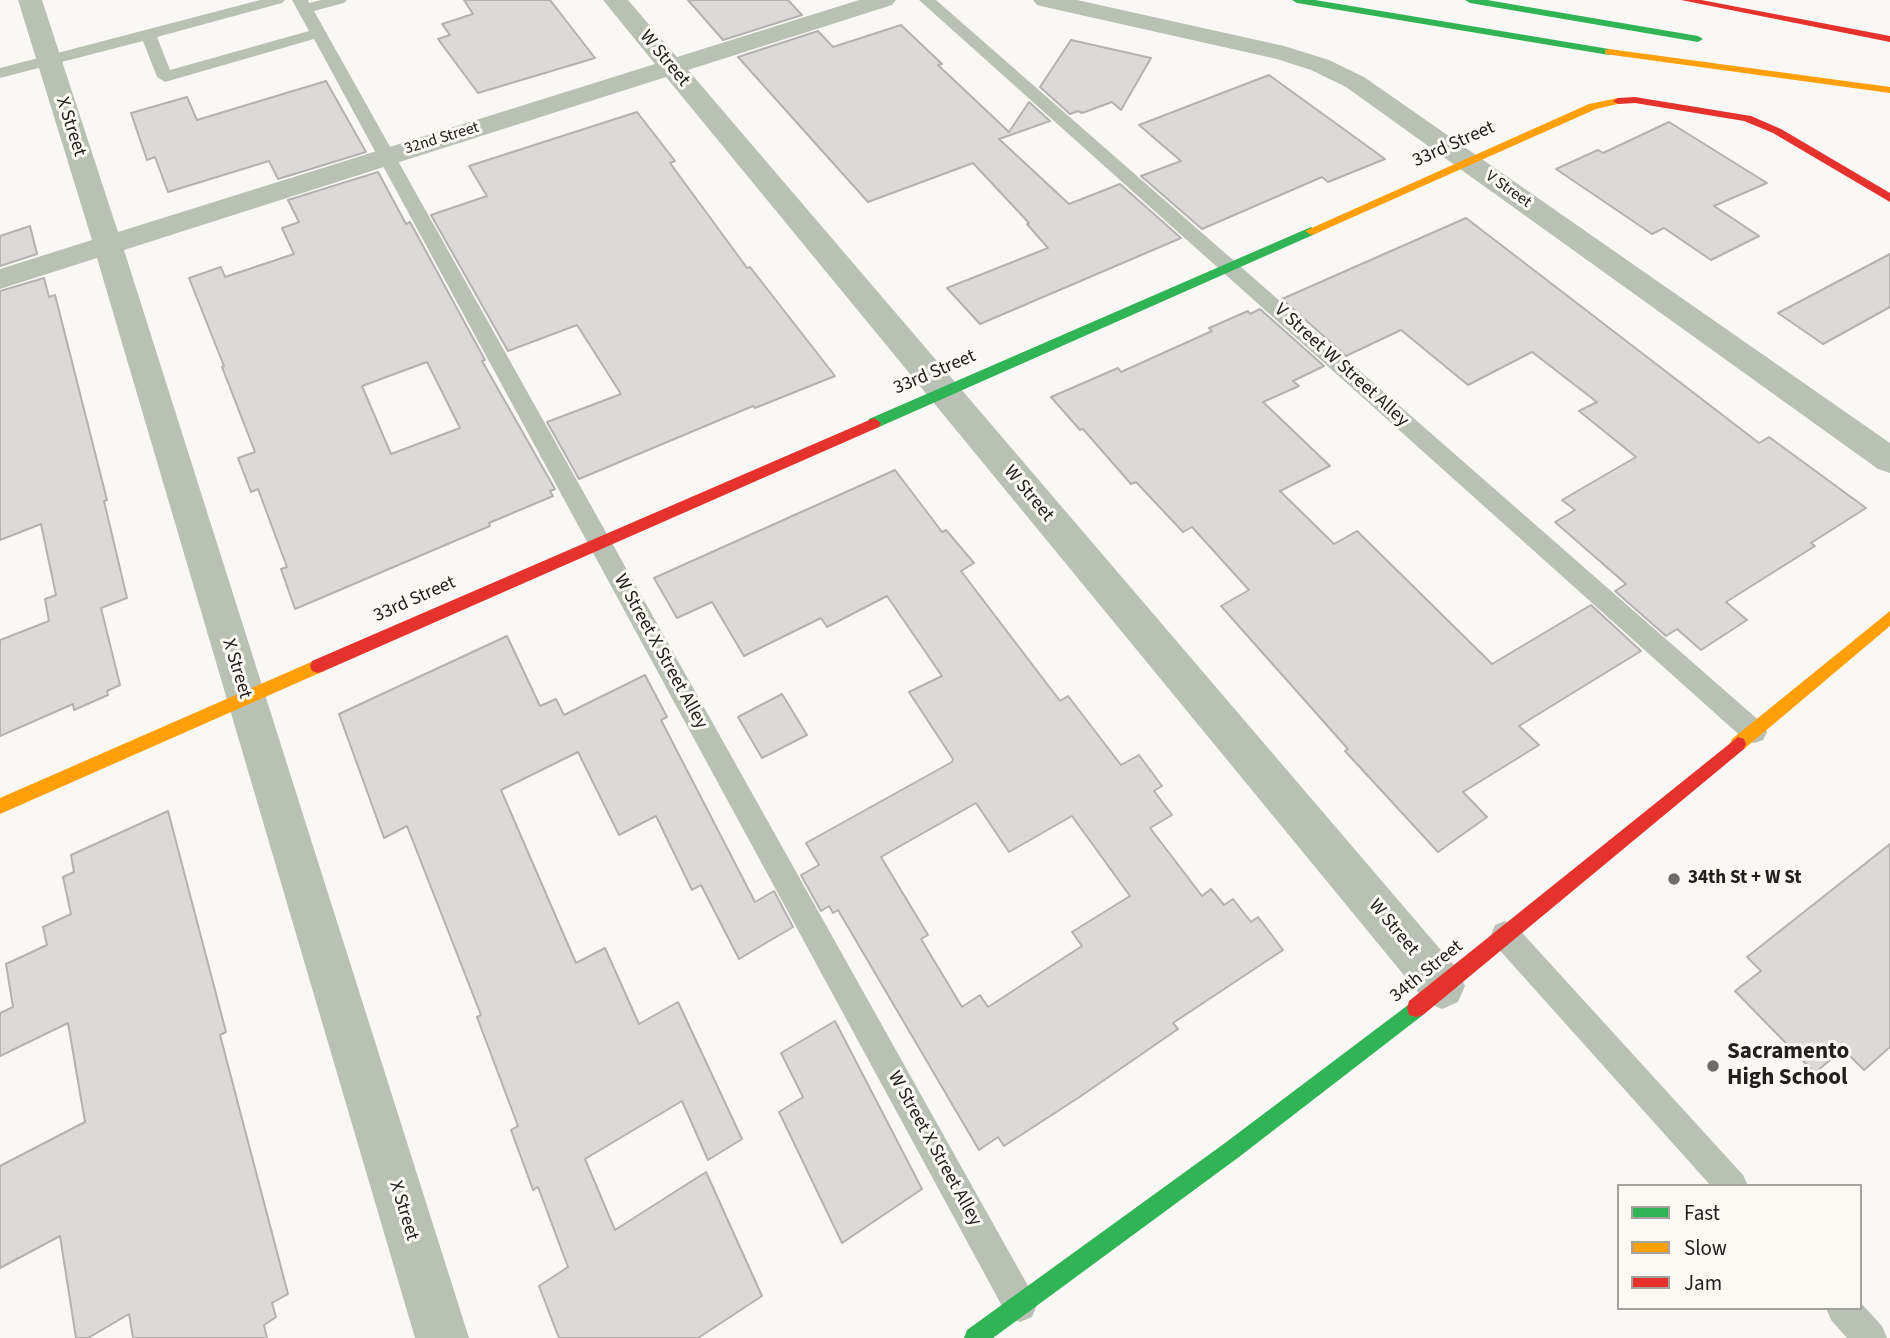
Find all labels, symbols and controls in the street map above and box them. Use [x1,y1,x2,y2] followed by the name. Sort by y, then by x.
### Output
[634,26,694,92] street label: W Street
[50,94,90,160] street label: X Street
[1410,117,1498,173] street label: 33rd Street
[402,119,482,159] street label: 32nd Street
[1481,167,1535,213] street label: V Street
[1269,299,1413,433] street label: V Street W Street Alley
[890,345,980,401] street label: 33rd Street
[998,461,1058,527] street label: W Street
[608,571,712,733] street label: W Street X Street Alley
[371,572,459,628] street label: 33rd Street
[216,636,256,702] street label: X Street
[1688,868,1801,890] place label: 34th St + W St
[1666,871,1682,887] marker: 34th St + W St
[1363,895,1423,961] street label: W Street
[1386,936,1468,1008] street label: 34th Street
[1727,1039,1849,1093] place label: Sacramento High School
[1705,1058,1721,1074] marker: Sacramento High School
[882,1068,986,1230] street label: W Street X Street Alley
[383,1178,423,1244] street label: X Street
[1617,1184,1862,1310] legend
[1684,1198,1720,1228] text: Fast
[1684,1233,1727,1263] text: Slow
[1684,1268,1722,1298] text: Jam

